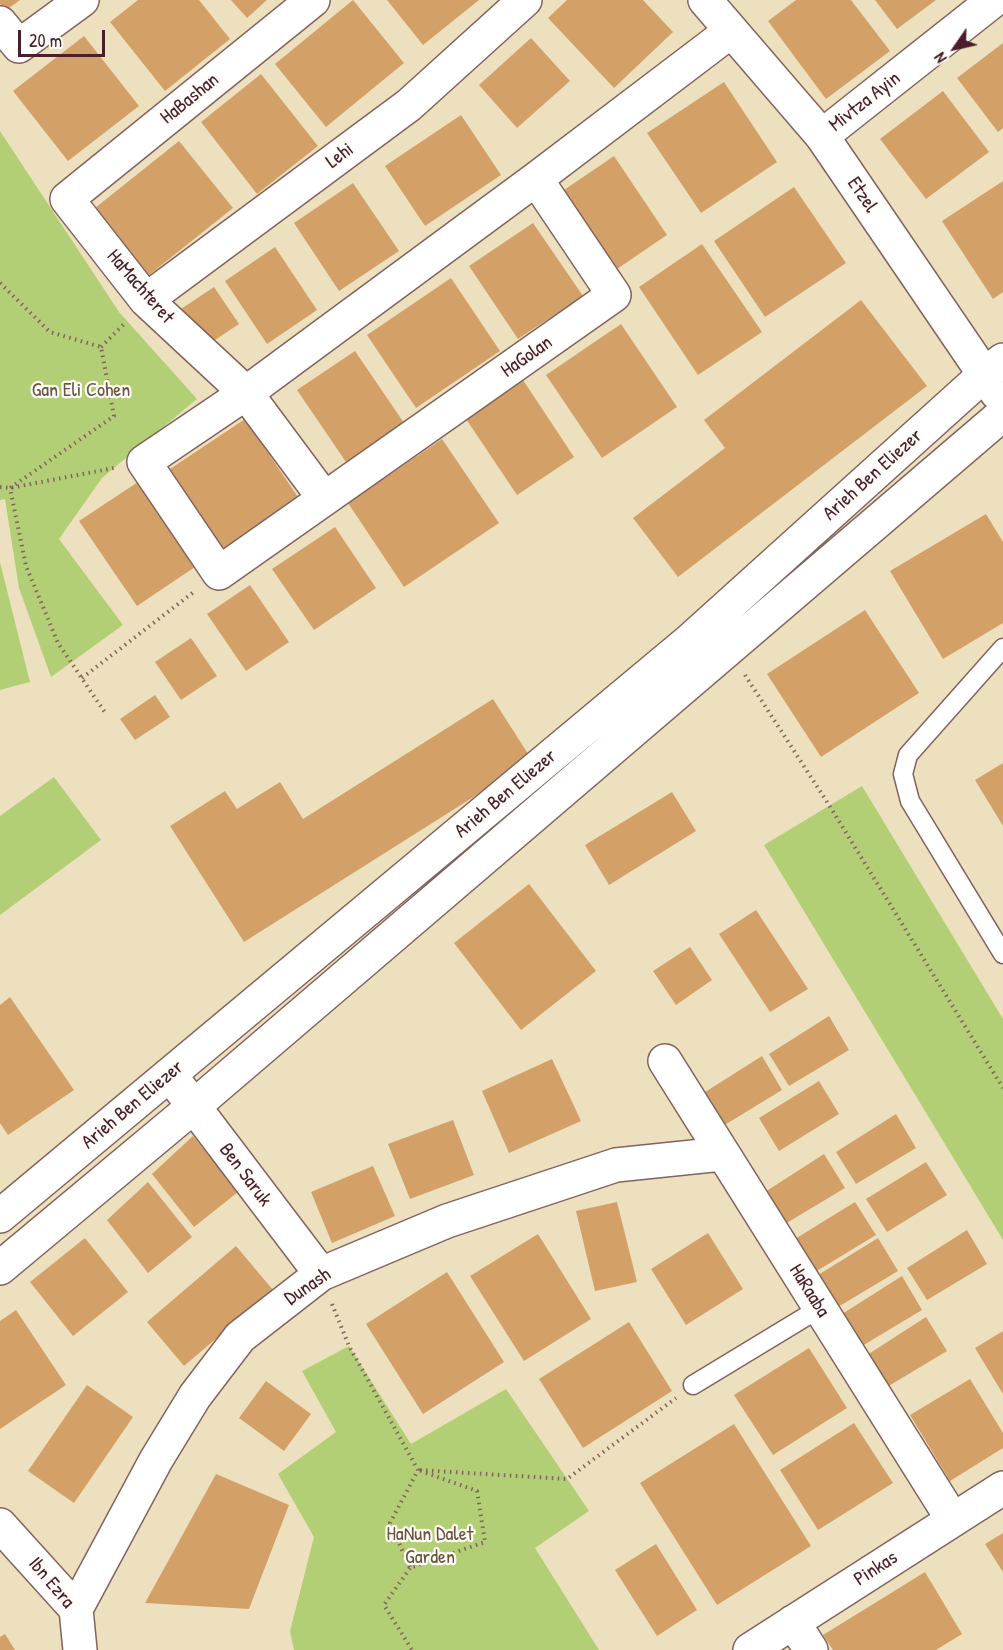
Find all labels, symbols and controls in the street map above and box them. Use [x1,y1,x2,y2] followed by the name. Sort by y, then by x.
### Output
[21,18,108,56] scale bar
[925,18,985,78] north arrow
[29,28,62,53] text: 20 m
[929,48,952,68] text: N
[825,67,905,137] street label: Mivtza Ayin
[156,68,224,130] street label: HaBashan
[321,138,359,174] street label: Lehi
[842,173,882,217] street label: Etzel
[101,245,179,329] street label: HaMachteret
[497,331,557,383] street label: HaGolan
[32,379,130,403] park label: Gan Eli Cohen
[818,424,928,526] street label: Arieh Ben Eliezer
[450,744,562,844] street label: Arieh Ben Eliezer
[77,1055,189,1155] street label: Arieh Ben Eliezer
[214,1139,276,1211] street label: Ben Saruk
[783,1260,835,1322] street label: HaRaaba
[280,1263,336,1311] street label: Dunash
[387,1523,473,1570] park label: HaNun Dalet Garden
[850,1546,902,1592] street label: Pinkas
[23,1552,79,1614] street label: Ibn Ezra

